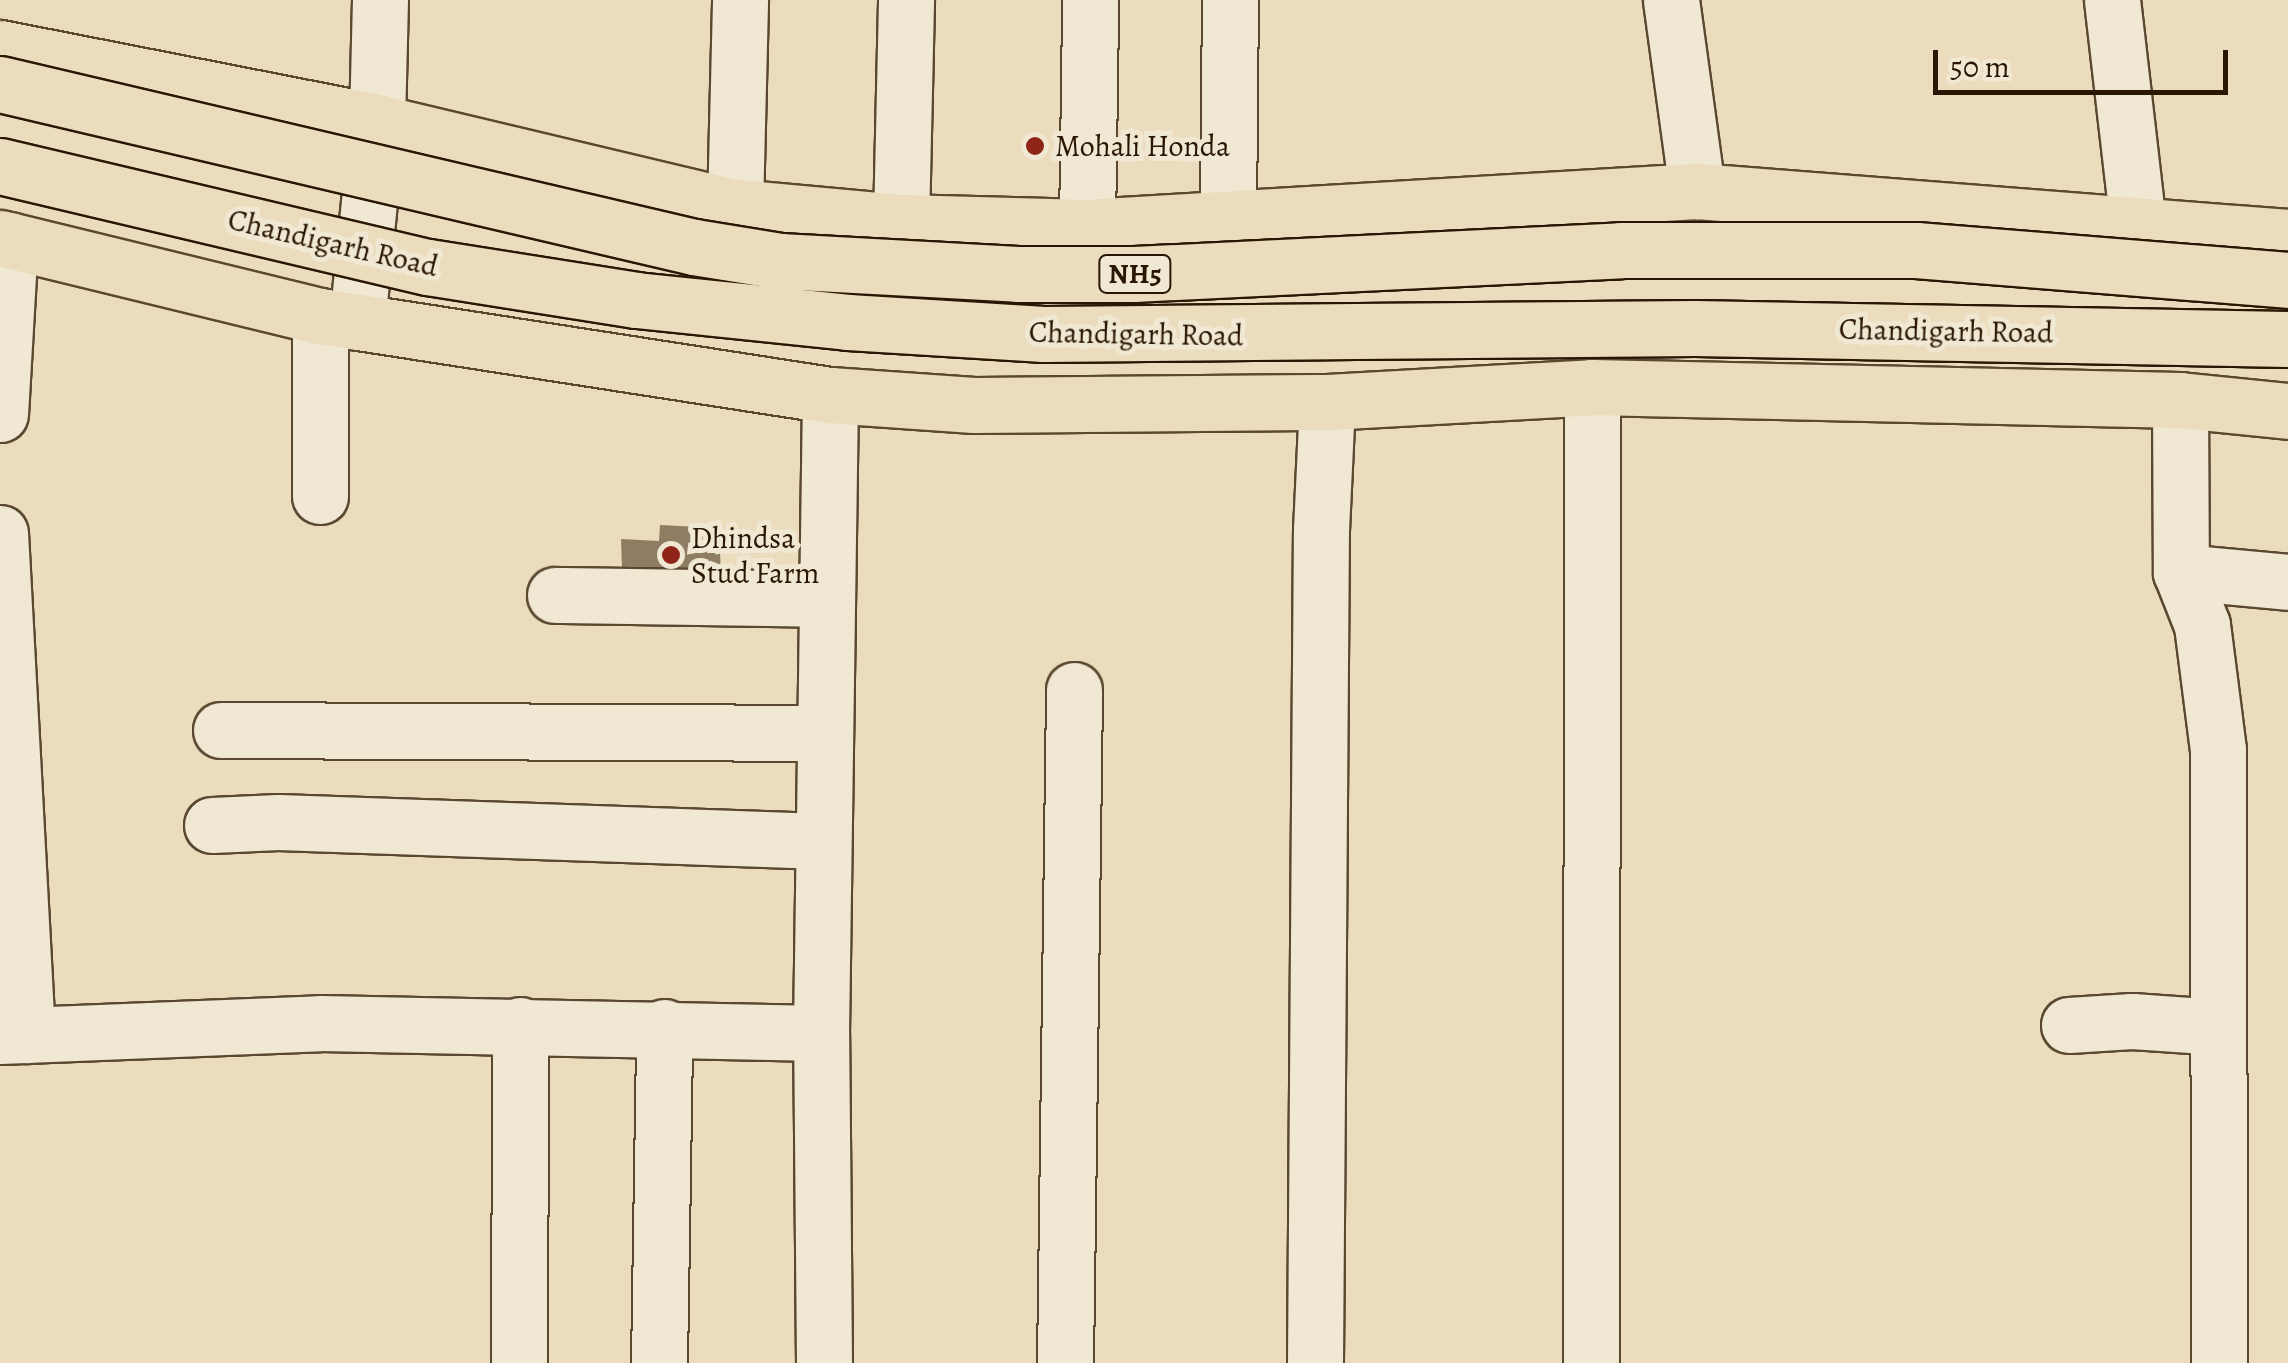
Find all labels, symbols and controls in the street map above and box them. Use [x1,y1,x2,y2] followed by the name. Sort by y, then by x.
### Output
[1938,30,2233,92] scale bar
[1950,47,2010,87] text: 50 m
[1055,128,1230,164] place label: Mohali Honda
[1024,135,1046,157] marker: Mohali Honda
[225,201,441,285] street label: Chandigarh Road
[1098,251,1172,297] road number: NH5
[1839,311,2053,351] street label: Chandigarh Road
[1029,314,1243,354] street label: Chandigarh Road
[691,520,820,590] place label: Dhindsa Stud Farm
[660,544,682,566] marker: Dhindsa Stud Farm

